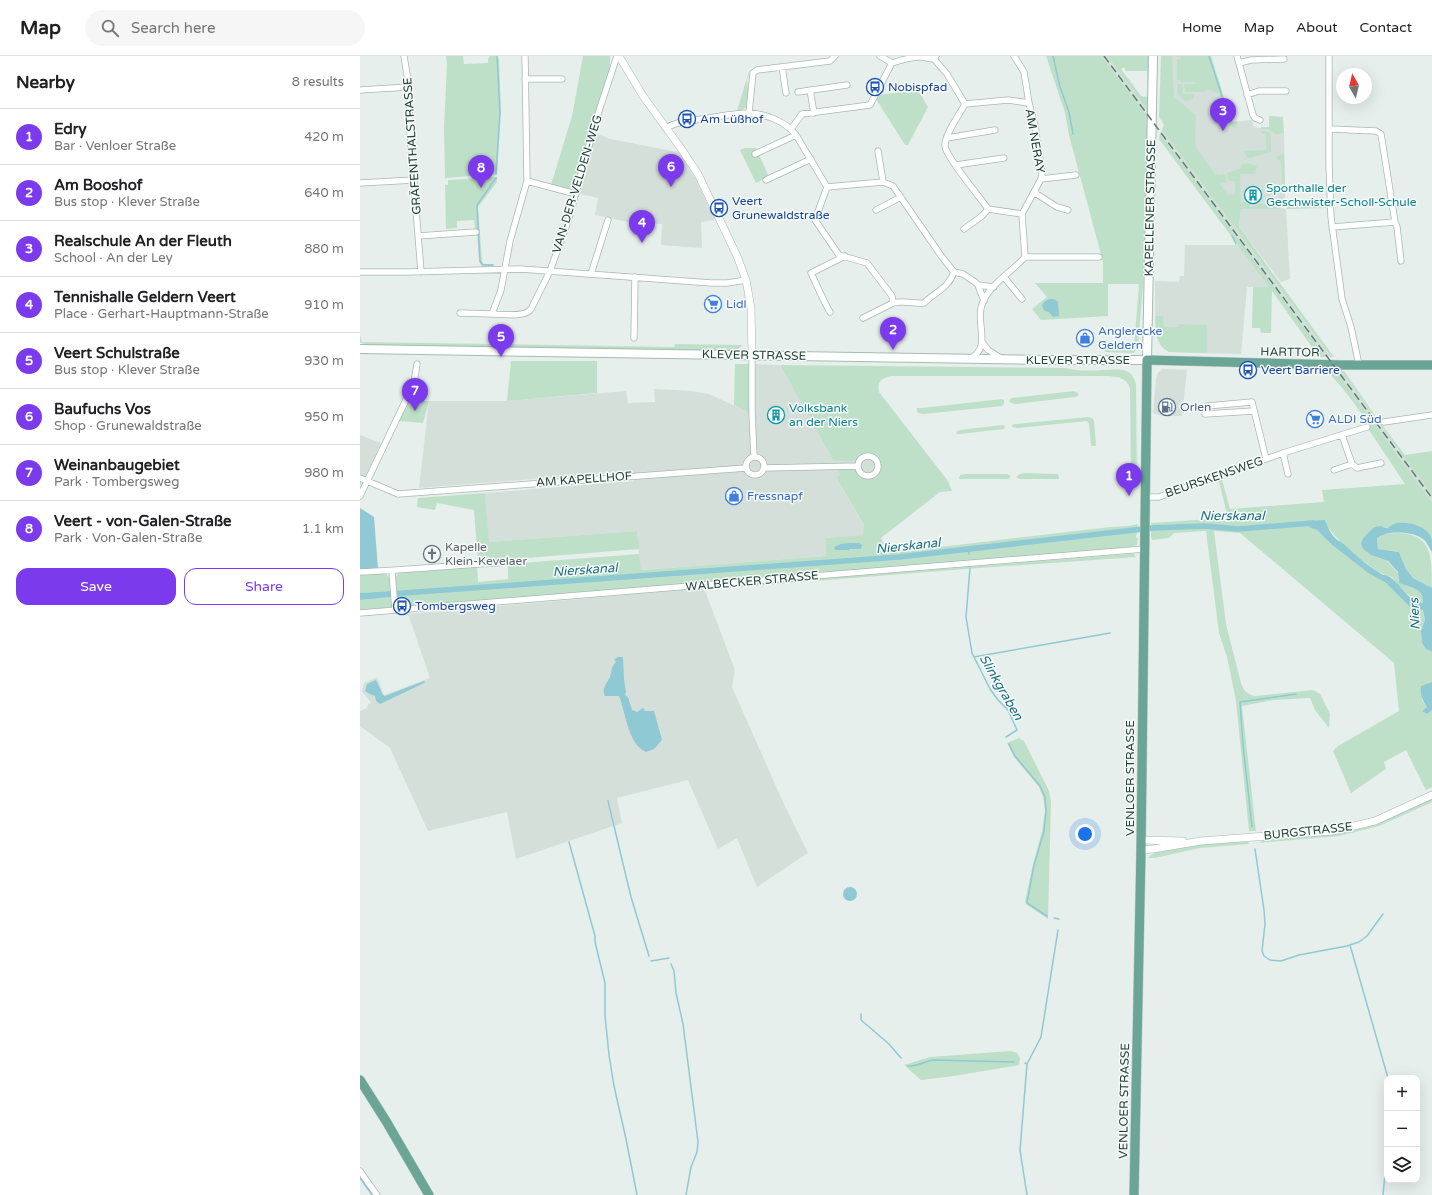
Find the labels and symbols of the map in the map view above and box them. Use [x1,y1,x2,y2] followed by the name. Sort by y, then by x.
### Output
[1336,68,1372,104] north arrow
[400,77,424,215] street label: GRÄFENTHALSTRASSE
[865,77,885,97] bus stop icon: Nobispfad
[888,80,947,94] place label: Nobispfad
[1210,98,1236,131] pin: 3
[1022,108,1048,175] street label: AM NERAY
[677,109,697,129] bus stop icon: Am Lüßhof
[700,112,764,126] place label: Am Lüßhof
[549,113,605,255] street label: VAN-DER-VELDEN-WEG
[1142,139,1158,277] street label: KAPELLENER STRASSE
[658,154,684,187] pin: 6
[468,155,494,188] pin: 8
[1266,181,1417,209] place label: Sporthalle der Geschwister-Scholl-Schule
[1243,185,1263,205] building icon: Sporthalle der Geschwister-Scholl-Schule
[732,194,830,222] place label: Veert Grunewaldstraße
[709,198,729,218] bus stop icon: Veert Grunewaldstraße
[629,210,655,243] pin: 4
[703,294,723,314] supermarket icon: Lidl
[726,297,746,311] place label: Lidl
[880,317,906,350] pin: 2
[488,324,514,357] pin: 5
[1098,324,1163,352] place label: Anglerecke Geldern
[1075,328,1095,348] shop icon: Anglerecke Geldern
[1260,344,1320,360] street label: HARTTOR
[702,347,807,363] street label: KLEVER STRASSE
[1026,353,1131,367] street label: KLEVER STRASSE
[1238,360,1258,380] bus stop icon: Veert Barriere
[1261,363,1340,377] place label: Veert Barriere
[402,378,428,411] pin: 7
[1157,397,1177,417] fuel station icon: Orlen
[1180,400,1211,414] place label: Orlen
[789,401,858,429] place label: Volksbank an der Niers
[766,405,786,425] building icon: Volksbank an der Niers
[1305,409,1325,429] supermarket icon: ALDI Süd
[1328,412,1382,426] place label: ALDI Süd
[1163,454,1265,500] street label: BEURSKENSWEG
[1116,463,1142,496] pin: 1
[536,469,632,489] street label: AM KAPELLHOF
[724,486,744,506] shop icon: Fressnapf
[747,489,803,503] place label: Fressnapf
[1200,508,1266,524] water label: Nierskanal
[875,534,943,557] water label: Nierskanal
[445,540,527,568] place label: Kapelle Klein-Kevelaer
[422,544,442,564] church icon: Kapelle Klein-Kevelaer
[552,560,620,580] water label: Nierskanal
[685,568,820,594] street label: WALBECKER STRASSE
[392,596,412,616] bus stop icon: Tombergsweg
[1406,597,1424,630] water label: Niers
[415,599,496,613] place label: Tombergsweg
[976,652,1027,724] water label: Slinkgraben
[1123,720,1137,836] street label: VENLOER STRASSE
[1263,819,1353,843] street label: BURGSTRASSE
[1075,824,1095,844] your location
[1116,1043,1132,1159] street label: VENLOER STRASSE

